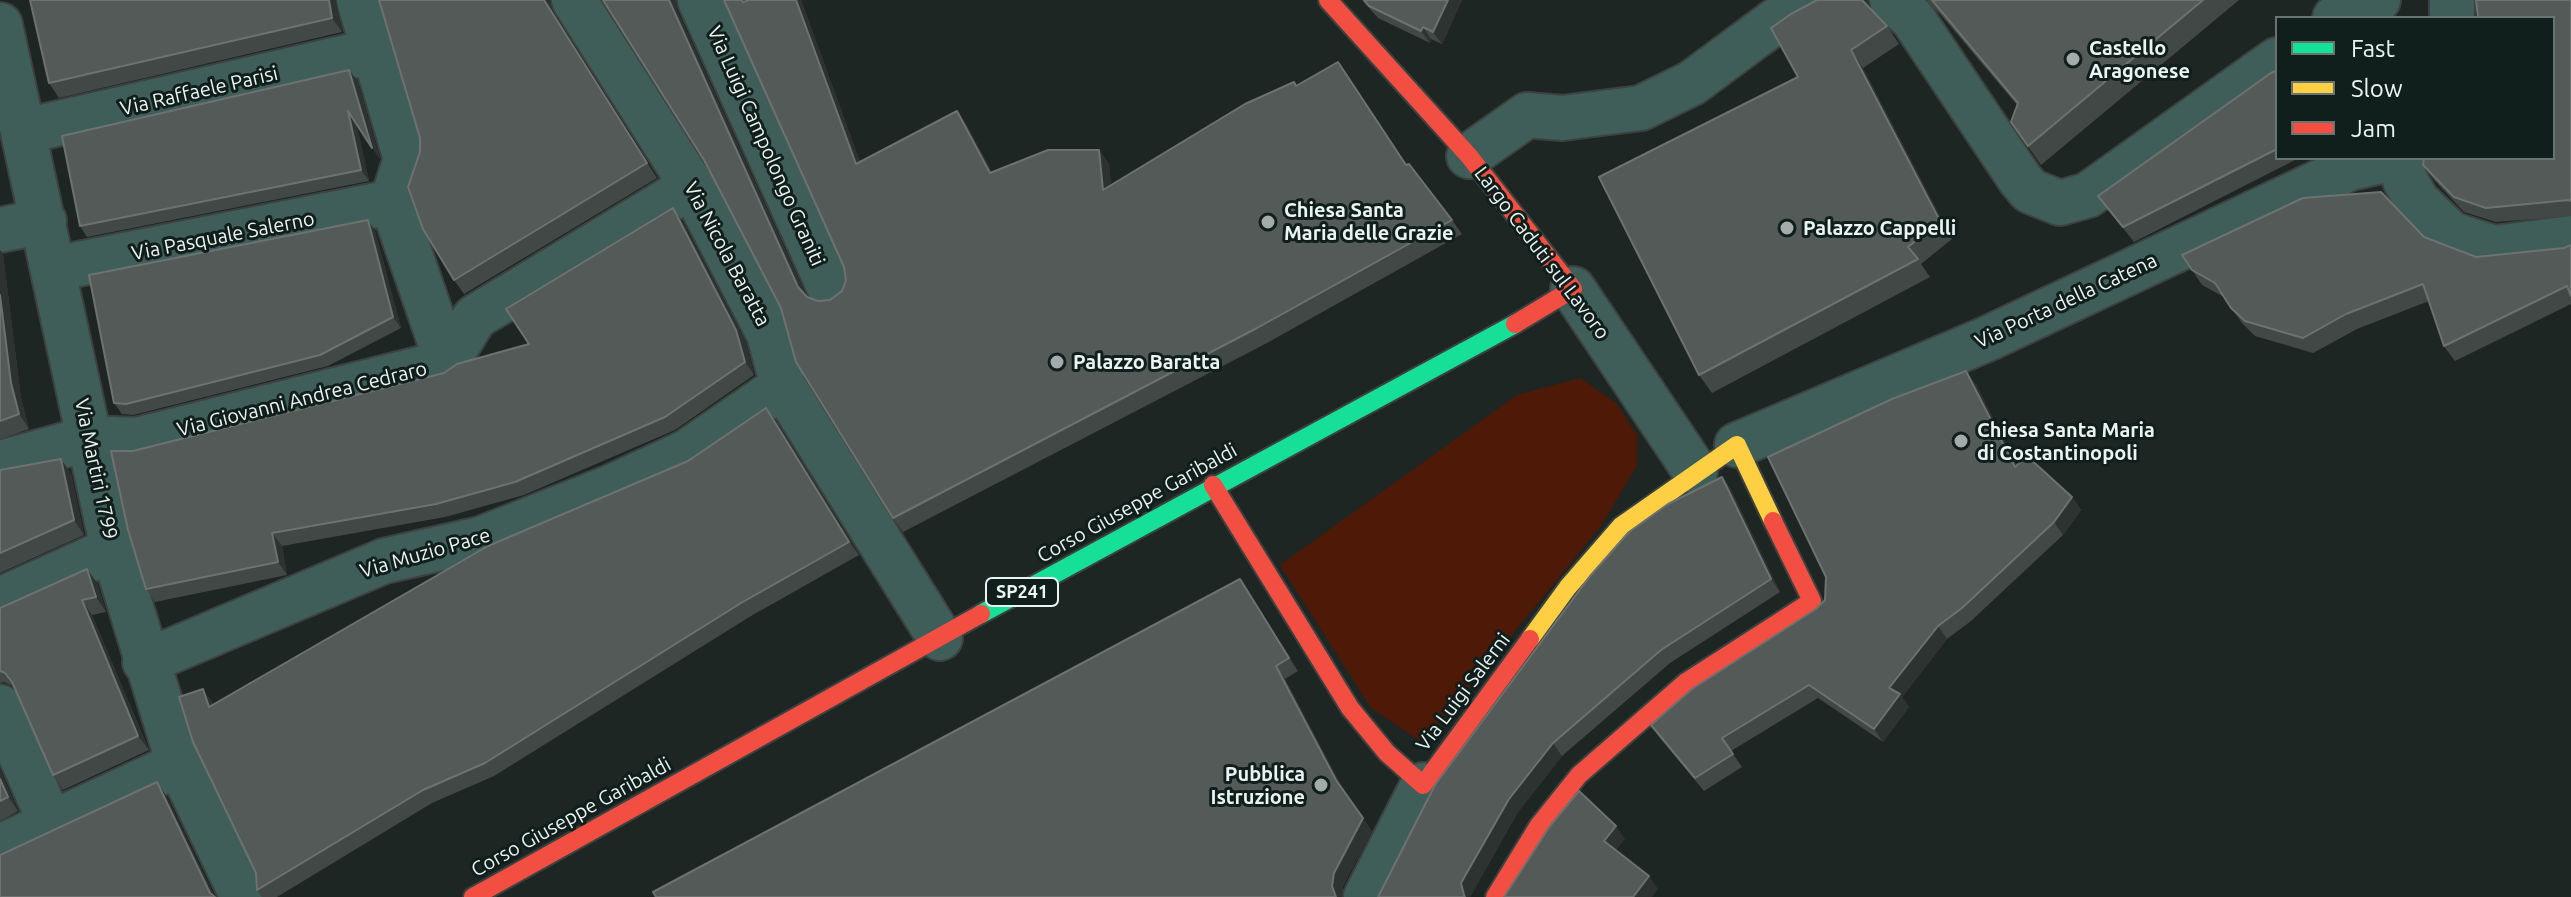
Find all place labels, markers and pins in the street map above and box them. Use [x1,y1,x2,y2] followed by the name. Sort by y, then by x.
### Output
[2089,36,2190,83] place label: Castello Aragonese
[2064,50,2082,68] marker: Castello Aragonese
[1284,198,1454,245] place label: Chiesa Santa Maria delle Grazie
[1259,213,1277,231] marker: Chiesa Santa Maria delle Grazie
[1803,216,1956,240] place label: Palazzo Cappelli
[1778,219,1796,237] marker: Palazzo Cappelli
[1073,350,1220,374] place label: Palazzo Baratta
[1048,353,1066,371] marker: Palazzo Baratta
[1977,418,2155,465] place label: Chiesa Santa Maria di Costantinopoli
[1952,432,1970,450] marker: Chiesa Santa Maria di Costantinopoli
[1210,762,1305,809] place label: Pubblica Istruzione
[1312,776,1330,794] marker: Pubblica Istruzione

